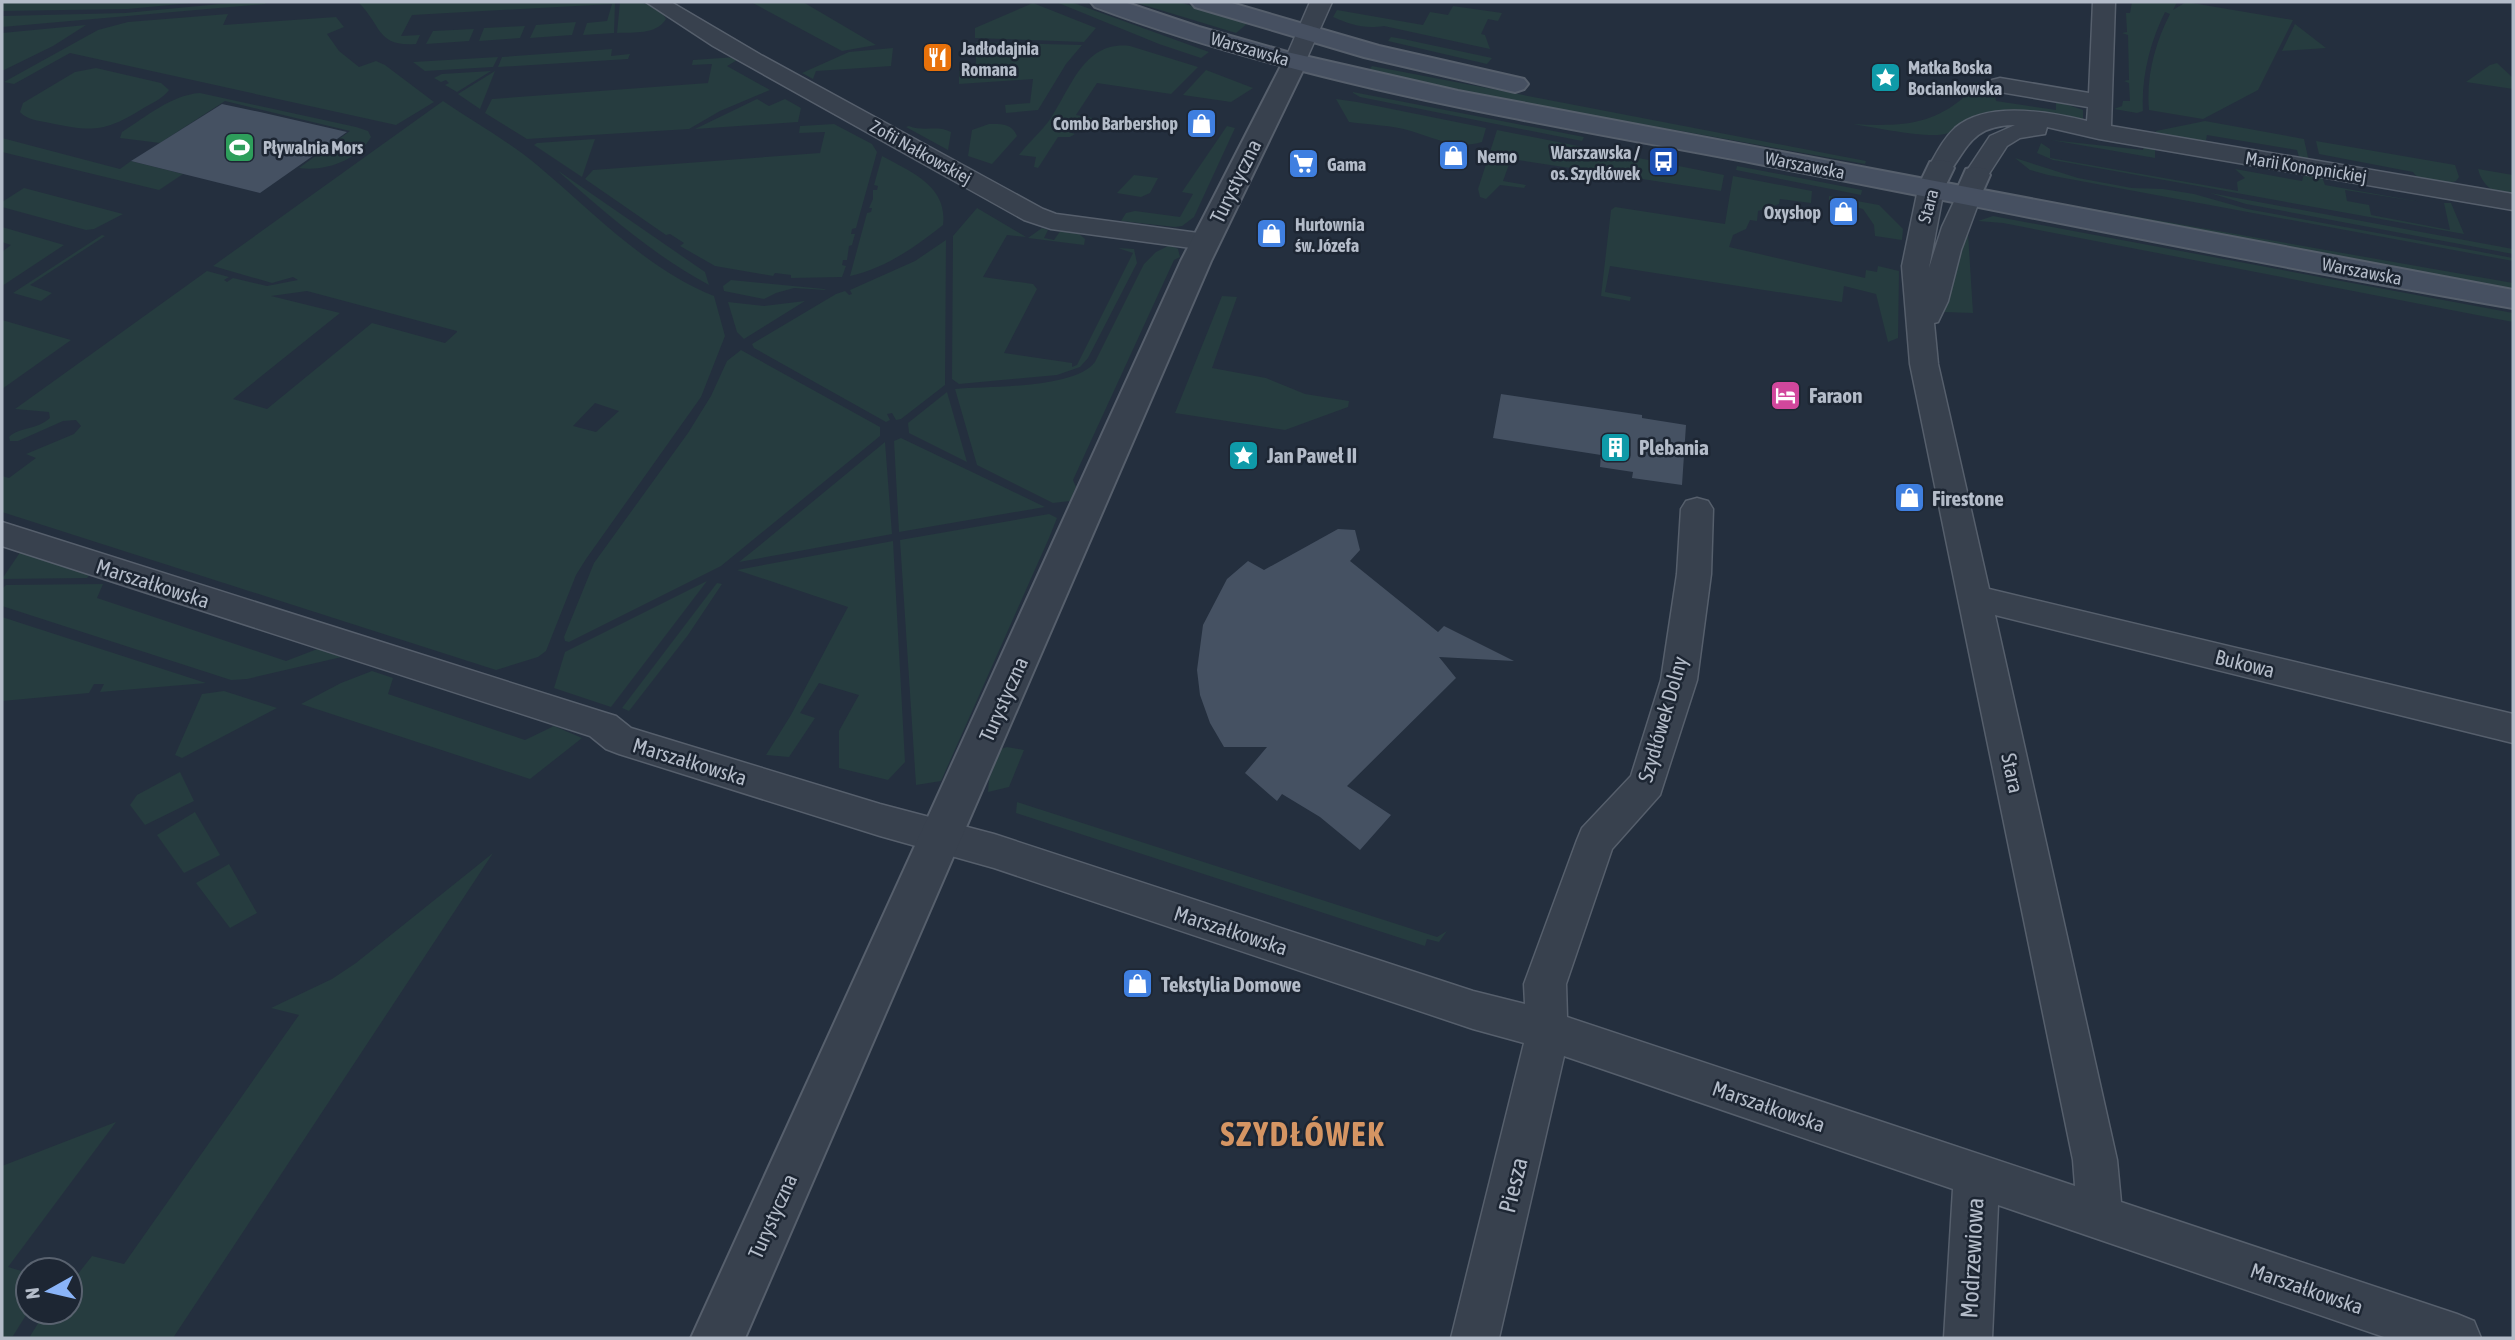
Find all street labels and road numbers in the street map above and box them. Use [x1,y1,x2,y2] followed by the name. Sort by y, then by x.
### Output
[1208,28,1292,70] street label: Warszawska
[867,115,975,189] street label: Zofii Nałkowskiej
[1204,135,1266,227] street label: Turystyczna
[1763,147,1847,183] street label: Warszawska
[2244,147,2368,187] street label: Marii Konopnickiej
[1913,187,1943,225] street label: Stara
[2320,253,2404,289] street label: Warszawska
[93,553,213,613] street label: Marszałkowska
[2213,644,2277,682] street label: Bukowa
[974,653,1032,745] street label: Turystyczna
[1633,653,1692,785] street label: Szydłówek Dolny
[630,732,750,790] street label: Marszałkowska
[1997,751,2029,795] street label: Stara
[1171,900,1291,960] street label: Marszałkowska
[1709,1075,1829,1137] street label: Marszałkowska
[1493,1155,1533,1215] street label: Piesza
[743,1170,801,1262] street label: Turystyczna
[1955,1197,1989,1319] street label: Modrzewiowa
[2247,1257,2367,1319] street label: Marszałkowska

